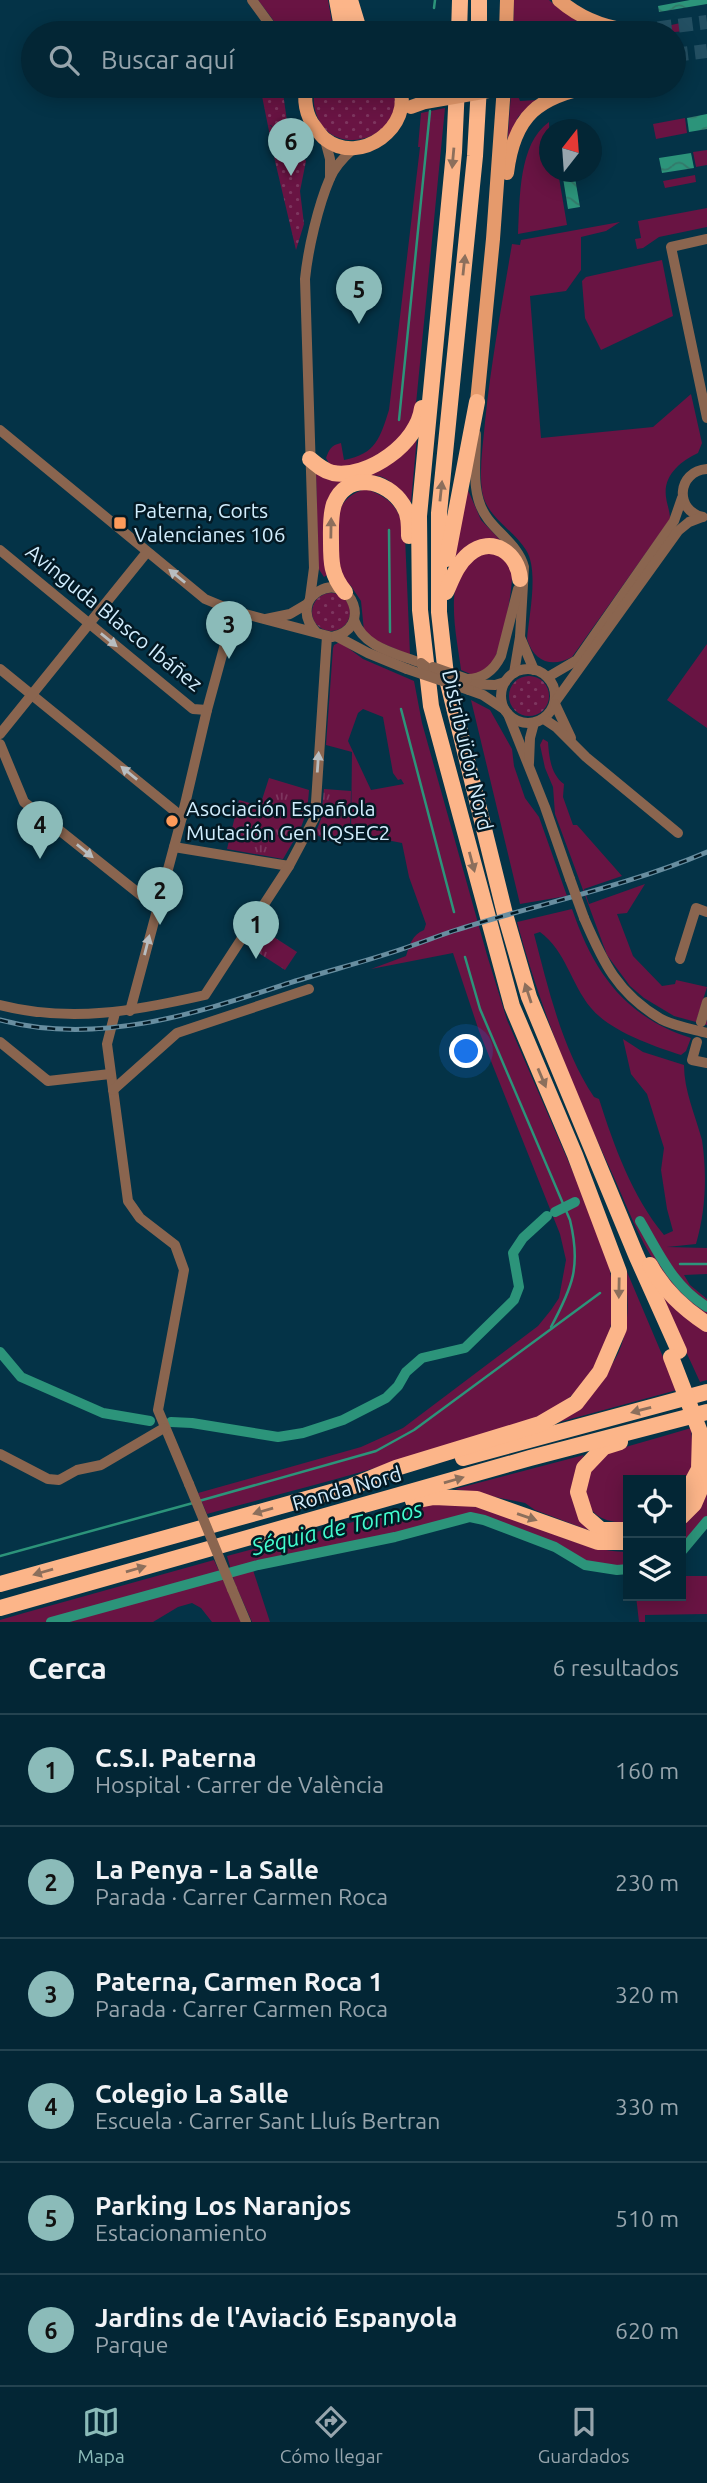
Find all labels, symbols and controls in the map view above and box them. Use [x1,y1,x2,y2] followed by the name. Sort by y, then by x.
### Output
[21,21,686,98] search box
[45,41,83,79] icon: search
[101,45,235,74] text: Buscar aquí
[268,118,314,176] pin: 6
[539,119,602,182] north arrow
[447,147,458,169] one-way arrow
[459,253,470,275] one-way arrow
[336,266,382,324] pin: 5
[436,480,447,502] one-way arrow
[134,498,286,546] place label: Paterna, Corts Valencianes 106
[112,515,128,531] marker: Paterna, Corts Valencianes 106
[325,516,337,538] one-way arrow
[22,539,208,696] street label: Avinguda Blasco Ibáñez
[168,568,186,583] one-way arrow
[206,601,252,659] pin: 3
[100,633,118,648] one-way arrow
[438,667,498,833] street label: Distribuïdor Nord
[313,751,324,773] one-way arrow
[120,766,138,781] one-way arrow
[186,796,390,844] place label: Asociación Española Mutación Gen IQSEC2
[17,801,63,859] pin: 4
[164,813,180,829] marker: Asociación Española Mutación Gen IQSEC2
[76,844,94,859] one-way arrow
[467,851,478,873] one-way arrow
[137,867,183,925] pin: 2
[233,901,279,959] pin: 1
[142,934,153,956] one-way arrow
[522,982,533,1003] one-way arrow
[449,1034,483,1068] your location
[536,1068,548,1088] one-way arrow
[613,1278,625,1300] one-way arrow
[630,1405,652,1416] one-way arrow
[289,1461,404,1515] street label: Ronda Nord
[443,1474,465,1485] one-way arrow
[623,1475,686,1601] map controls
[623,1475,686,1538] button: locate
[248,1496,425,1560] water label: Séquia de Tormos
[252,1506,273,1516] one-way arrow
[517,1512,538,1523] one-way arrow
[623,1538,686,1601] button: layers
[126,1564,147,1574] one-way arrow
[33,1567,54,1577] one-way arrow
[28,1651,107,1685] text: Cerca
[553,1655,679,1680] text: 6 resultados
[95,1743,257,1772] text: C.S.I. Paterna
[45,1758,57,1783] text: 1
[615,1758,679,1783] text: 160 m
[95,1772,384,1797] text: Hospital · Carrer de València
[95,1855,319,1884] text: La Penya - La Salle
[45,1870,57,1895] text: 2
[615,1870,679,1895] text: 230 m
[95,1884,388,1909] text: Parada · Carrer Carmen Roca
[95,1967,383,1996] text: Paterna, Carmen Roca 1
[45,1982,57,2007] text: 3
[615,1982,679,2007] text: 320 m
[95,1996,388,2021] text: Parada · Carrer Carmen Roca
[95,2079,289,2108] text: Colegio La Salle
[45,2094,57,2119] text: 4
[615,2094,679,2119] text: 330 m
[95,2108,440,2133] text: Escuela · Carrer Sant Lluís Bertran
[95,2191,351,2220] text: Parking Los Naranjos
[45,2206,57,2231] text: 5
[615,2206,679,2231] text: 510 m
[95,2220,267,2245] text: Estacionamiento
[95,2303,458,2332] text: Jardins de l'Aviació Espanyola
[45,2318,57,2343] text: 6
[615,2318,679,2343] text: 620 m
[95,2332,168,2357] text: Parque
[78,2403,125,2467] tab: Mapa
[280,2403,383,2467] tab: Cómo llegar
[538,2403,629,2467] tab: Guardados

